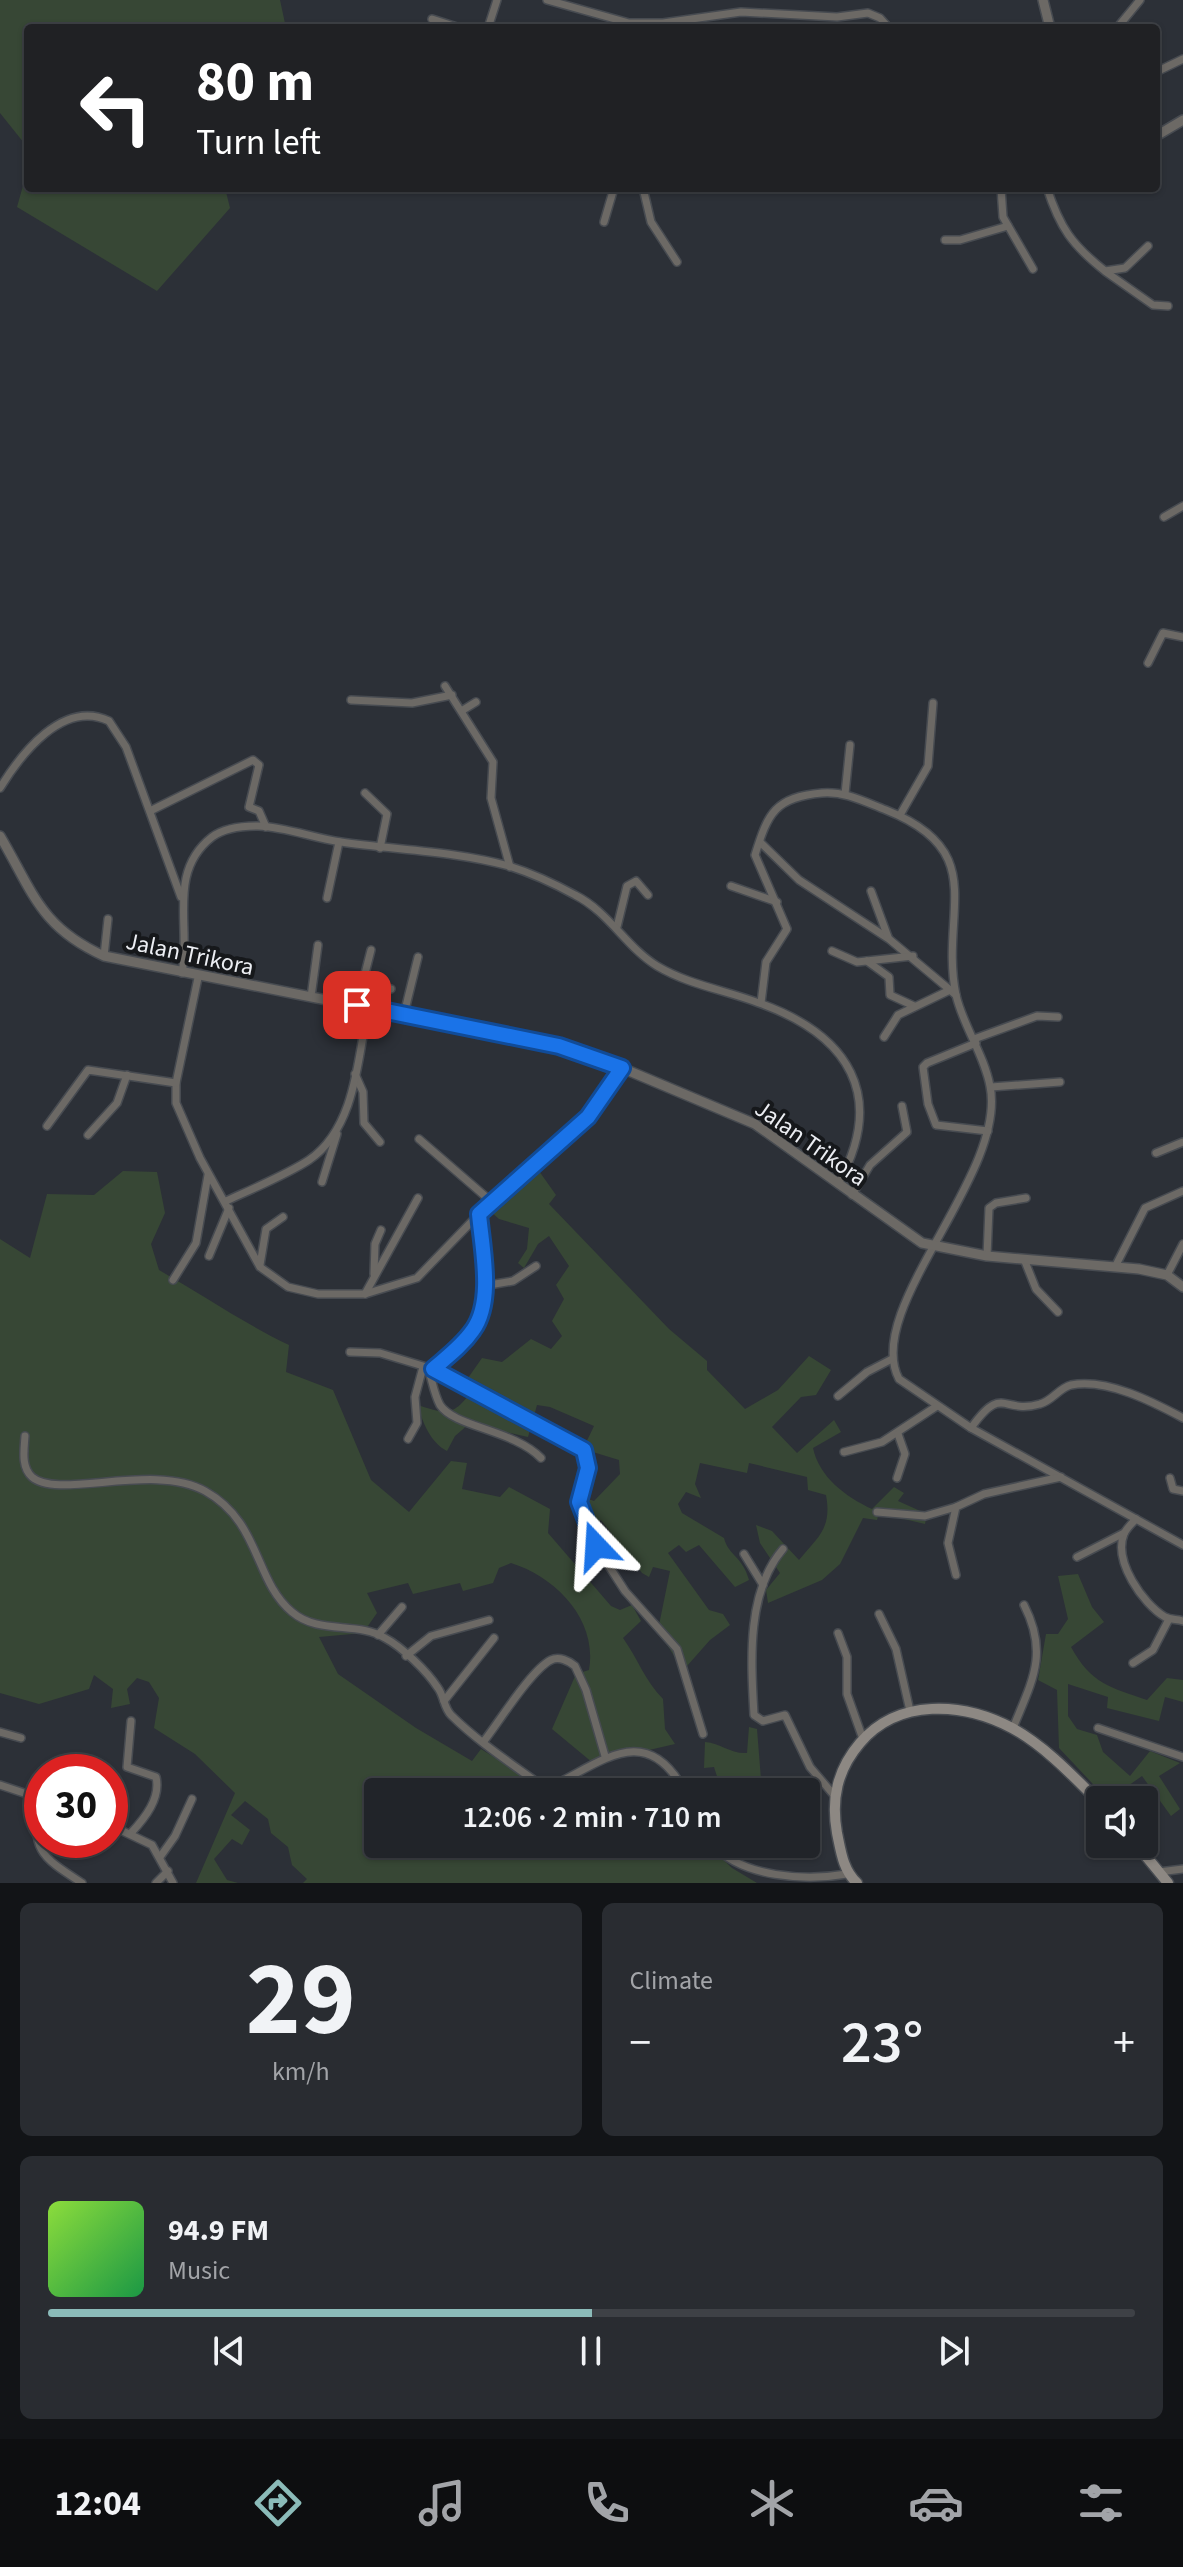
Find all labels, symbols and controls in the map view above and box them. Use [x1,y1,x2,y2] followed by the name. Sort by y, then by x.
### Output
[196,43,314,122] text: 80 m
[64,56,168,160] icon: left
[196,117,321,168] text: Turn left
[123,924,257,985] street label: Jalan Trikora
[323,971,391,1039] pin
[335,983,379,1027] icon: arrive
[747,1092,874,1195] street label: Jalan Trikora
[554,1504,638,1588] position arrow
[24,1754,128,1858] speed limit sign: 30
[1086,1786,1158,1858] map controls
[1086,1786,1158,1858] button: sound
[462,1796,722,1839] text: 12:06 · 2 min · 710 m
[246,1927,356,2075] text: 29
[630,1962,713,1999] text: Climate
[841,2001,923,2086] text: 23°
[630,2012,651,2075] text: −
[1113,2012,1135,2075] text: +
[272,2053,330,2090] text: km/h
[168,2209,269,2252] text: 94.9 FM
[168,2252,230,2289] text: Music
[207,2329,251,2373] icon: previous
[569,2329,613,2373] icon: pause
[932,2329,976,2373] icon: next
[250,2475,306,2531] icon: directions
[414,2475,470,2531] icon: music
[579,2475,635,2531] icon: phone
[744,2475,800,2531] icon: climate
[908,2475,964,2531] icon: car
[1073,2475,1129,2531] icon: filters
[54,2478,141,2529] text: 12:04

